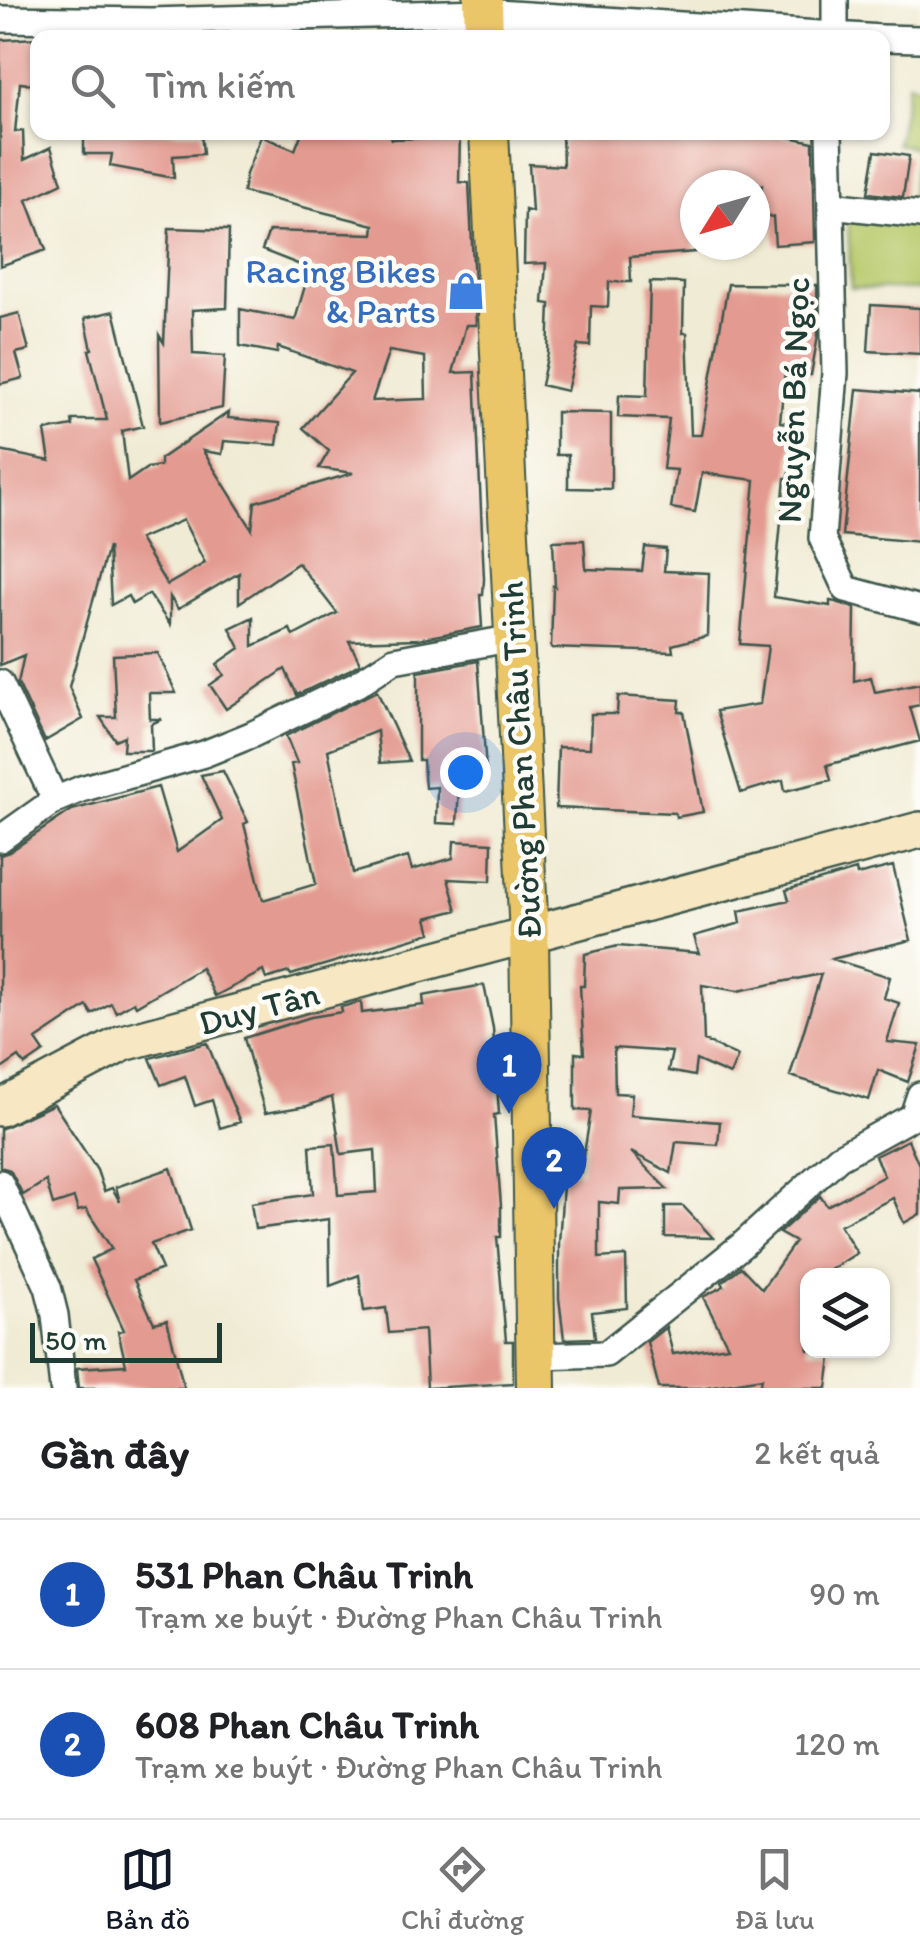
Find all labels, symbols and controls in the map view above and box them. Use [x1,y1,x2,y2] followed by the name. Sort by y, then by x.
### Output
[30,30,890,140] search box
[65,58,120,113] icon: search
[145,62,296,108] text: Tìm kiếm
[680,170,770,260] north arrow
[245,250,436,332] place label: Racing Bikes & Parts
[445,270,487,312] shop icon: Racing Bikes & Parts
[768,276,818,524] street label: Nguyễn Bá Ngọc
[490,580,550,940] street label: Đường Phan Châu Trinh
[440,747,491,798] your location
[194,972,324,1044] street label: Duy Tân
[476,1032,542,1114] pin: 1
[522,1126,586,1209] pin: 2
[800,1268,890,1358] map controls
[800,1268,890,1358] button: layers
[30,1318,222,1362] scale bar
[45,1323,107,1357] text: 50 m
[40,1428,189,1479] text: Gần đây
[754,1434,880,1472] text: 2 kết quả
[135,1552,473,1598] text: 531 Phan Châu Trinh
[65,1575,80,1613] text: 1
[809,1575,880,1613] text: 90 m
[135,1598,662,1636] text: Trạm xe buýt · Đường Phan Châu Trinh
[135,1702,479,1748] text: 608 Phan Châu Trinh
[64,1725,81,1763] text: 2
[794,1725,880,1763] text: 120 m
[135,1748,662,1786] text: Trạm xe buýt · Đường Phan Châu Trinh
[105,1842,190,1936] tab: Bản đồ
[401,1842,524,1936] tab: Chỉ đường
[735,1842,815,1936] tab: Đã lưu

